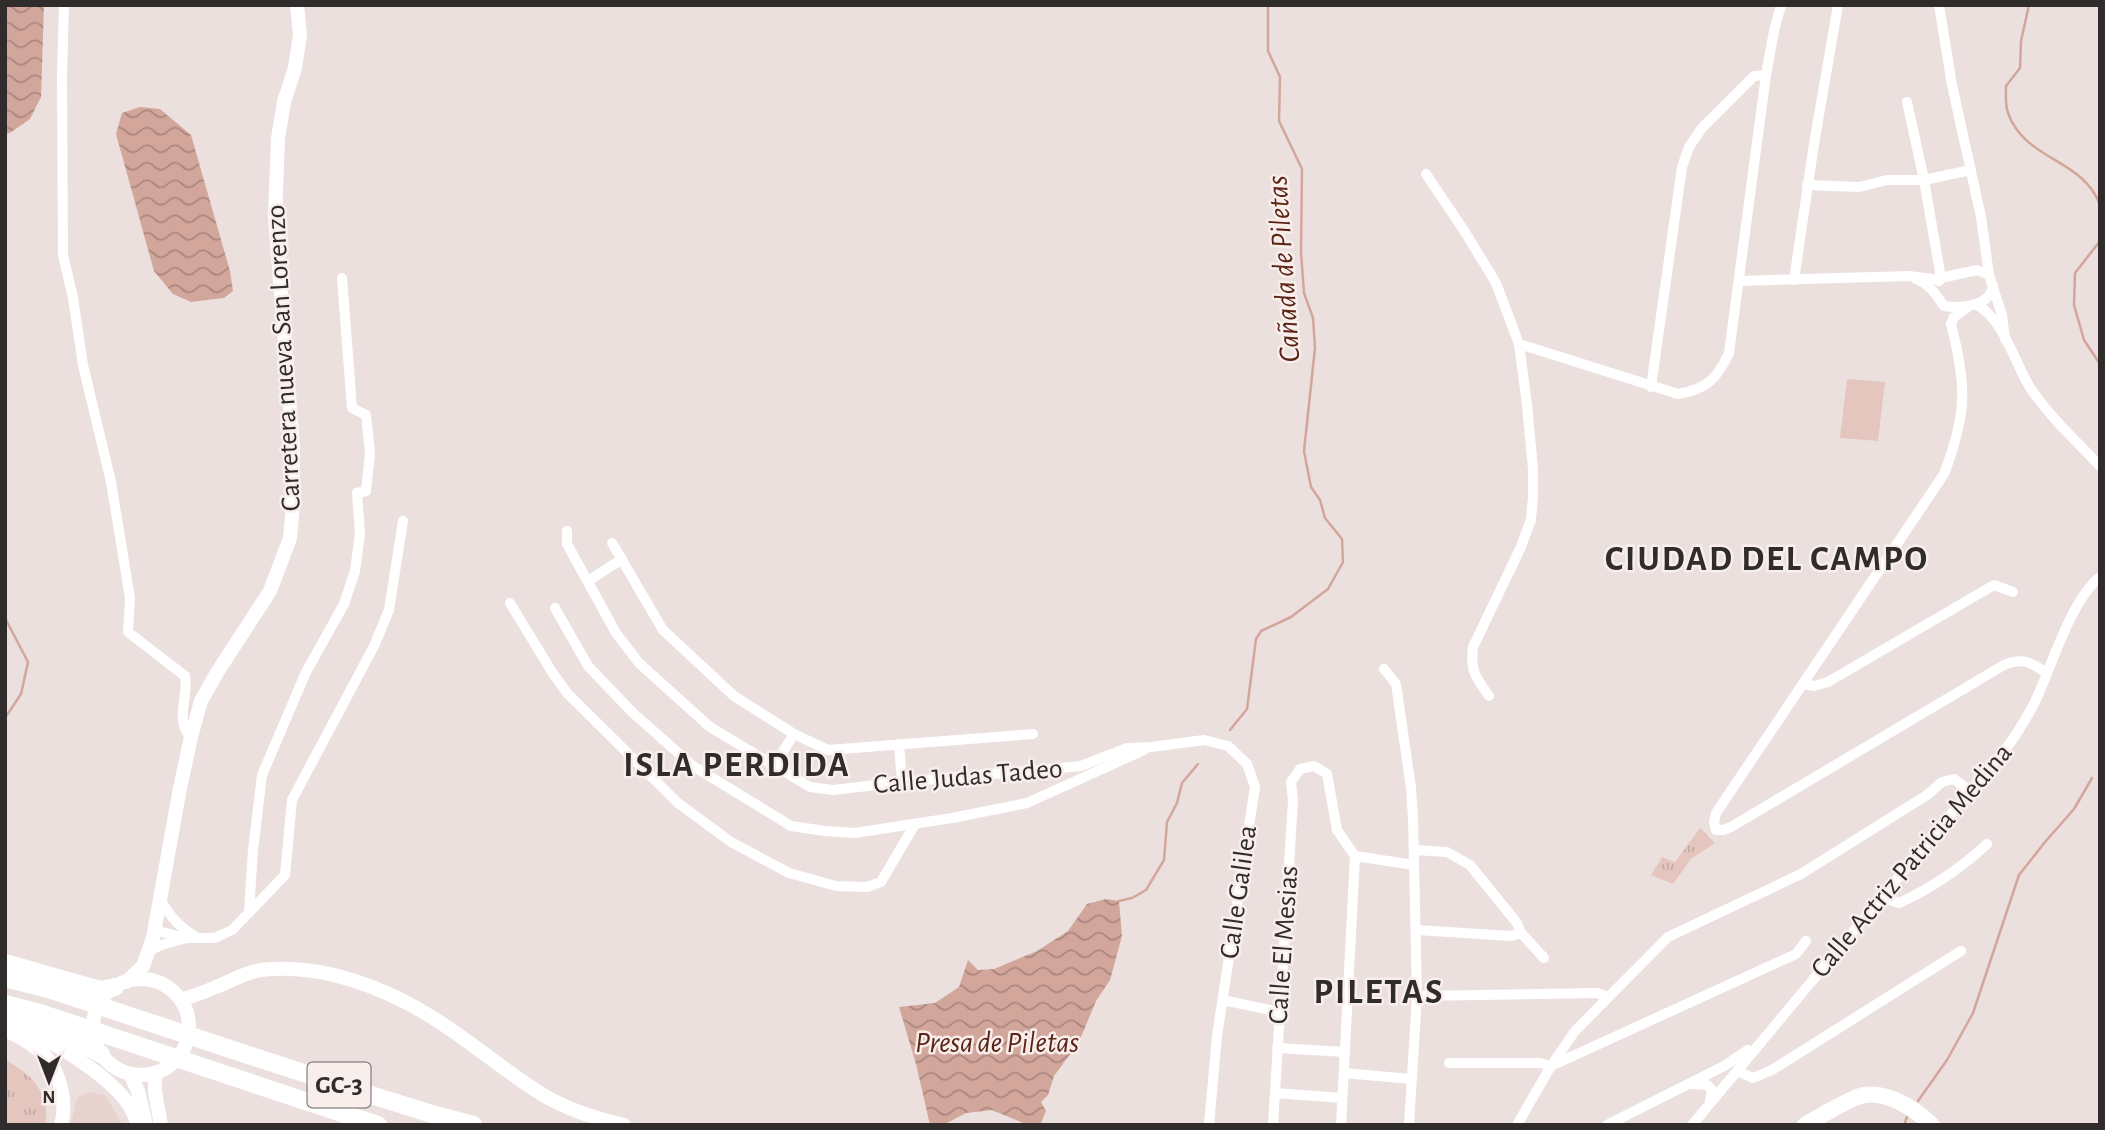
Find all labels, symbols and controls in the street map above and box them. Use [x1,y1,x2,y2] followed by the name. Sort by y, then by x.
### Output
[1262,174,1305,363] water label: Cañada de Piletas
[262,204,306,512] street label: Carretera nueva San Lorenzo
[1605,542,1929,577] district label: CIUDAD DEL CAMPO
[1806,739,2018,983] street label: Calle Actriz Patricia Medina
[623,748,851,783] district label: ISLA PERDIDA
[872,755,1064,799] street label: Calle Judas Tadeo
[1216,823,1262,961] street label: Calle Galilea
[1264,865,1304,1025] street label: Calle El Mesias
[1314,975,1444,1010] district label: PILETAS
[915,1028,1079,1058] water label: Presa de Piletas
[14,1046,84,1116] north arrow
[308,1062,370,1108] road number: GC-3
[42,1087,56,1106] text: N

